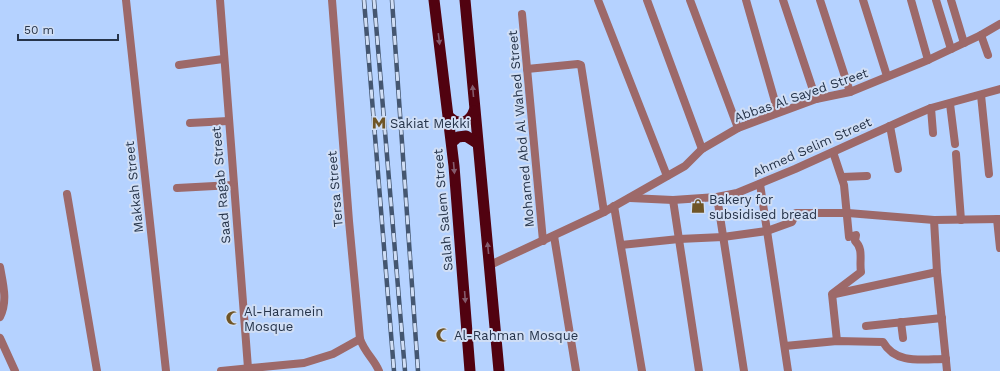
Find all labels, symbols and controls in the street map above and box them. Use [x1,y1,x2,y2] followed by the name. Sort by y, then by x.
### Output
[18,16,118,42] scale bar
[24,23,54,37] text: 50 m
[505,29,537,228] street label: Mohamed Abd Al Wahed Street
[436,33,442,45] one-way arrow
[732,65,870,125] street label: Abbas Al Sayed Street
[469,85,476,97] one-way arrow
[750,114,874,180] street label: Ahmed Selim Street
[371,115,387,131] metro station icon: Sakiat Mekki
[390,116,470,131] place label: Sakiat Mekki
[208,125,234,244] street label: Saad Ragab Street
[122,140,146,234] street label: Makkah Street
[430,148,456,272] street label: Salah Salem Street
[324,150,346,228] street label: Tersa Street
[451,162,458,174] one-way arrow
[709,192,817,222] place label: Bakery for subsidised bread
[690,198,706,214] shop icon: Bakery for subsidised bread
[485,242,491,255] one-way arrow
[461,291,468,303] one-way arrow
[244,304,323,334] place label: Al-Haramein Mosque
[225,310,241,326] mosque icon: Al-Haramein Mosque
[435,327,451,343] mosque icon: Al-Rahman Mosque
[454,328,578,343] place label: Al-Rahman Mosque

